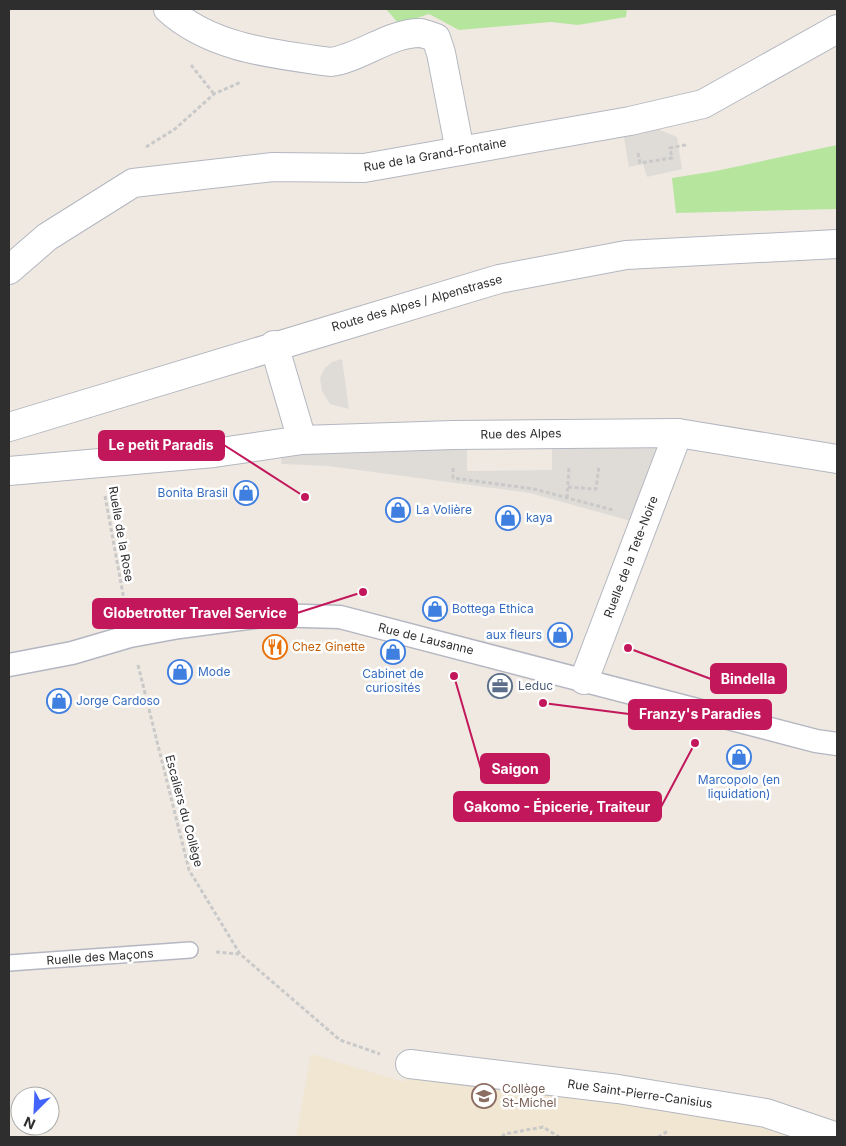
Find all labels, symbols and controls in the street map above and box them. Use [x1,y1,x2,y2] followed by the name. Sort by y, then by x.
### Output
[362,135,507,174] street label: Rue de la Grand-Fontaine
[330,271,504,334] street label: Route des Alpes / Alpenstrasse
[480,425,562,442] street label: Rue des Alpes
[99,431,224,460] callout: Le petit Paradis
[108,436,214,453] text: Le petit Paradis
[233,480,259,506] shop icon: Bonita Brasil
[106,485,137,583] street label: Ruelle de la Rose
[158,485,228,500] place label: Bonita Brasil
[600,494,661,620] street label: Ruelle de la Tete-Noire
[385,497,411,523] shop icon: La Volière
[416,502,472,517] place label: La Volière
[495,505,521,531] shop icon: kaya
[526,510,553,525] place label: kaya
[422,596,448,622] shop icon: Bottega Ethica
[93,599,297,628] callout: Globetrotter Travel Service
[452,601,534,616] place label: Bottega Ethica
[103,604,287,621] text: Globetrotter Travel Service
[377,619,475,658] street label: Rue de Lausanne
[547,622,573,648] shop icon: aux fleurs
[486,627,542,642] place label: aux fleurs
[262,634,288,660] restaurant icon: Chez Ginette
[292,639,365,654] place label: Chez Ginette
[380,639,406,665] shop icon: Cabinet de curiosités
[167,659,193,685] shop icon: Mode
[198,664,230,679] place label: Mode
[711,664,786,693] callout: Bindella
[362,666,424,695] place label: Cabinet de curiosités
[721,670,775,687] text: Bindella
[487,673,513,699] office icon: Leduc
[518,678,553,693] place label: Leduc
[46,688,72,714] shop icon: Jorge Cardoso
[76,693,160,708] place label: Jorge Cardoso
[629,700,771,729] callout: Franzy's Paradies
[639,705,761,722] text: Franzy's Paradies
[726,744,752,770] shop icon: Marcopolo (en liquidation)
[162,753,207,868] street label: Escaliers du Collège
[481,754,549,783] callout: Saigon
[491,760,539,777] text: Saigon
[698,772,780,801] place label: Marcopolo (en liquidation)
[454,792,661,821] callout: Gakomo - Épicerie, Traiteur
[464,797,651,815] text: Gakomo - Épicerie, Traiteur
[46,945,154,968] street label: Ruelle des Maçons
[567,1076,713,1111] street label: Rue Saint-Pierre-Canisius
[502,1081,557,1110] place label: Collège St-Michel
[471,1083,497,1109] school or university icon: Collège St-Michel
[10,1086,60,1136] north arrow
[21,1113,38,1133] text: N

